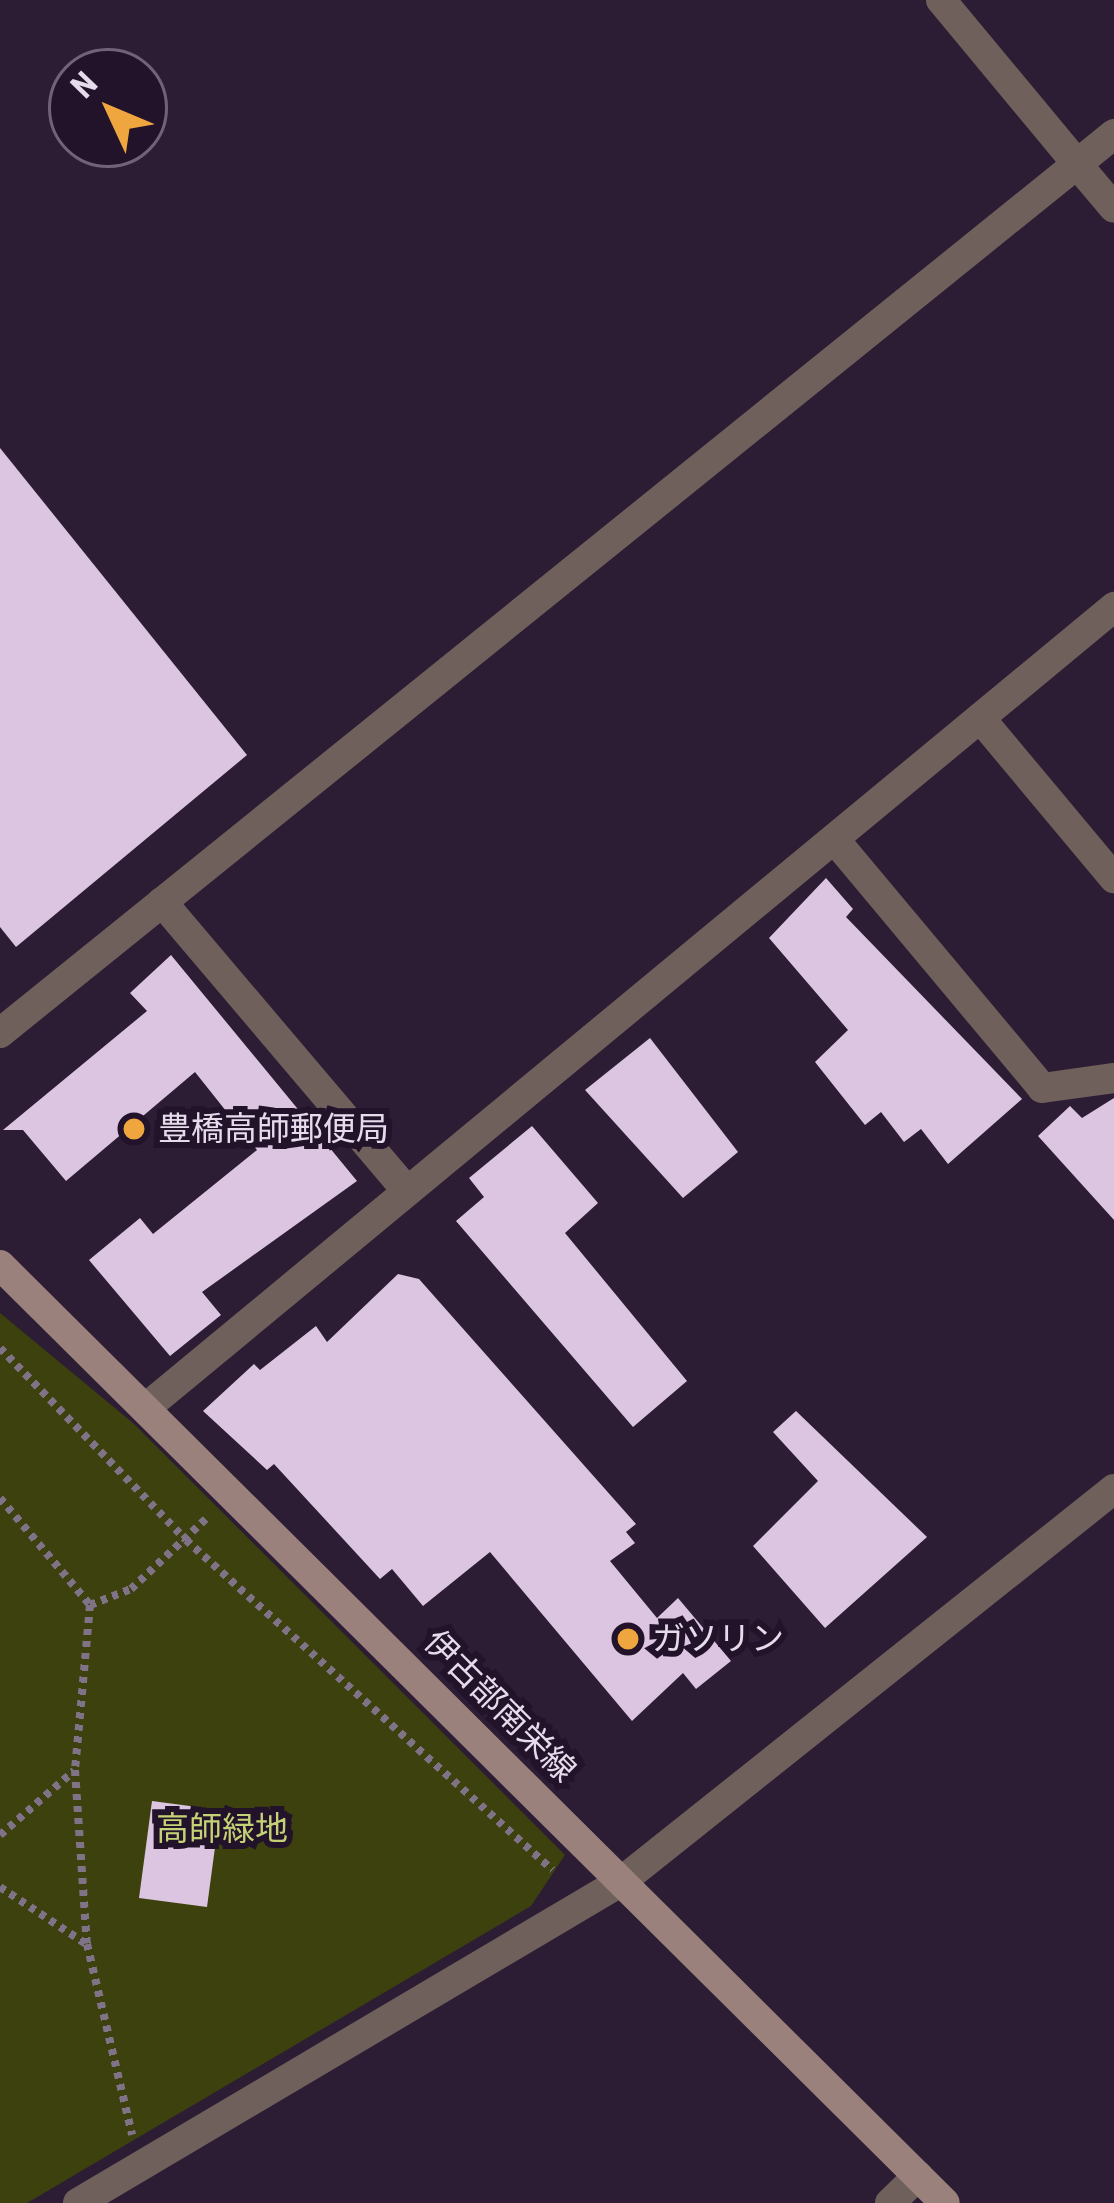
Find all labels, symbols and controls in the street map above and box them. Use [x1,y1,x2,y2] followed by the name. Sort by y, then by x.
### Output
[48,48,168,168] north arrow
[63,64,105,106] text: N
[158,1109,389,1149] place label: 豊橋高師郵便局
[121,1116,147,1142] marker: 豊橋高師郵便局
[652,1619,784,1659] place label: ガソリン
[416,1622,584,1790] street label: 伊古部南栄線
[615,1626,641,1652] marker: ガソリン
[156,1809,288,1849] park label: 高師緑地

